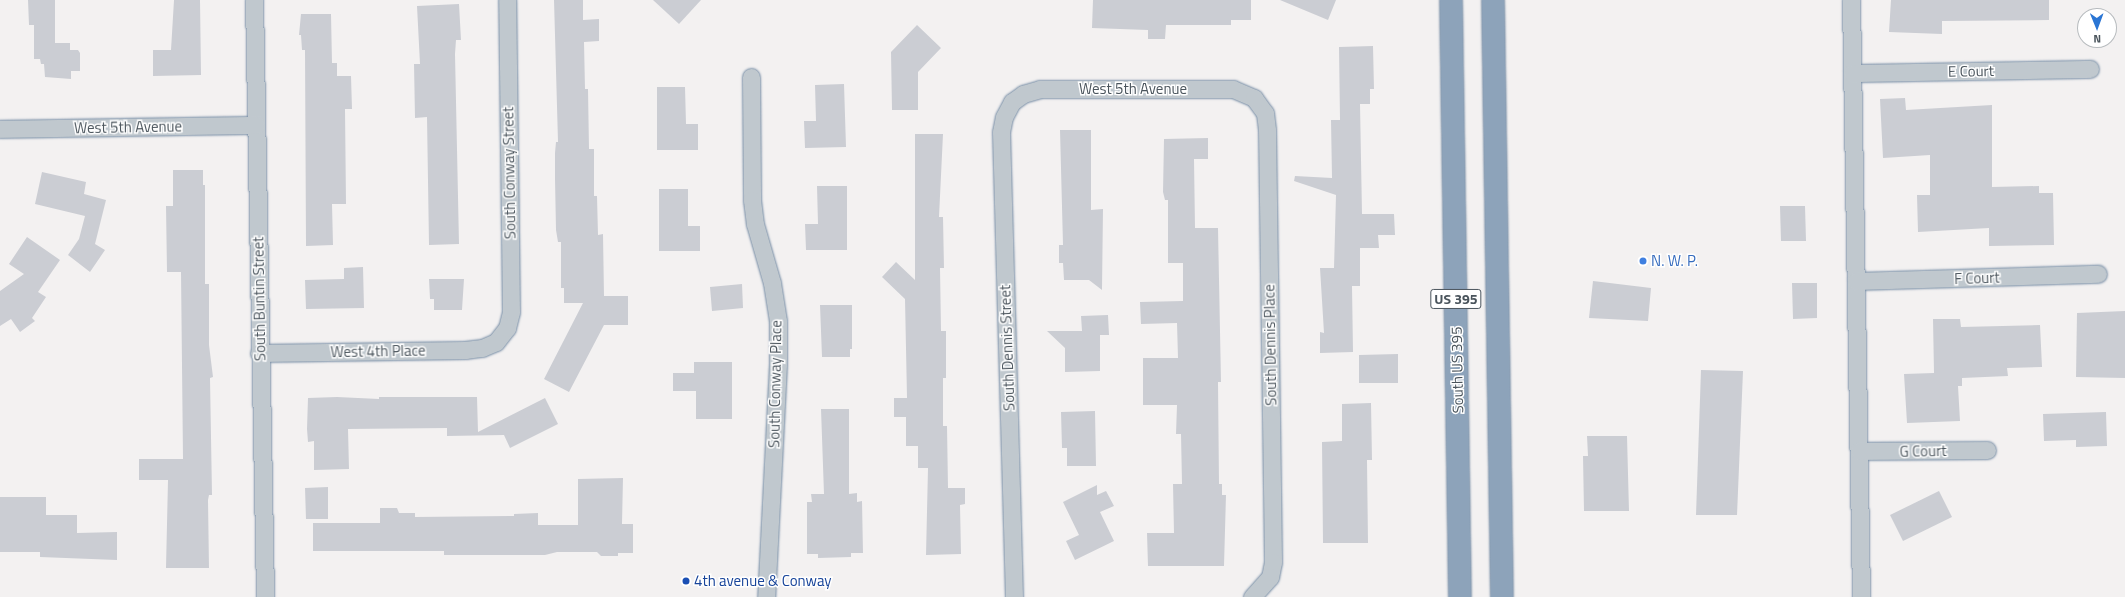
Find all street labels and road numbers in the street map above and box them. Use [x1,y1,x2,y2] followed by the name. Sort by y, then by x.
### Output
[1948,62,1994,80] street label: E Court
[1079,80,1187,98] street label: West 5th Avenue
[499,107,519,239] street label: South Conway Street
[74,117,182,137] street label: West 5th Avenue
[249,237,269,361] street label: South Buntin Street
[1954,268,2000,288] street label: F Court
[1260,284,1280,406] street label: South Dennis Place
[996,285,1018,411] street label: South Dennis Street
[1430,287,1482,311] road number: US 395
[765,320,785,448] street label: South Conway Place
[1447,326,1467,414] street label: South US 395
[330,341,426,361] street label: West 4th Place
[1899,442,1947,460] street label: G Court

